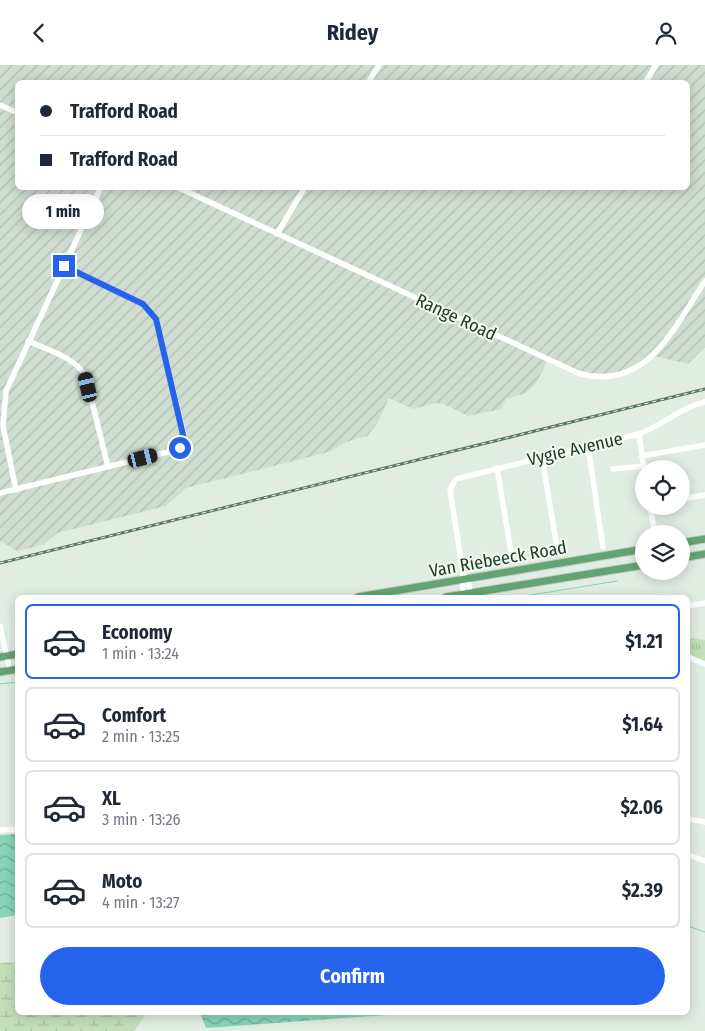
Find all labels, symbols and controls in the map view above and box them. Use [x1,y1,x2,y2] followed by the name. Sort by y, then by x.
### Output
[25,19,53,47] icon: back
[327,19,378,46] text: Ridey
[652,19,680,47] icon: person
[70,100,178,123] text: Trafford Road
[70,148,178,171] text: Trafford Road
[23,193,105,229] callout: 1 min
[46,202,80,221] text: 1 min
[53,255,75,277] route end
[412,289,500,345] street label: Range Road
[77,371,98,403] car
[525,427,625,471] street label: Vygie Avenue
[169,437,191,459] route start
[126,447,159,469] car
[635,460,690,580] map controls
[635,460,690,515] button: locate
[635,525,690,580] button: layers
[428,536,568,582] street label: Van Riebeeck Road
[42,619,87,664] icon: car
[102,621,172,644] text: Economy
[625,630,663,653] text: $1.21
[102,644,179,663] text: 1 min · 13:24
[42,702,87,747] icon: car
[102,704,166,727] text: Comfort
[622,713,663,736] text: $1.64
[102,727,180,746] text: 2 min · 13:25
[42,785,87,830] icon: car
[102,787,121,810] text: XL
[621,796,663,819] text: $2.06
[102,810,181,829] text: 3 min · 13:26
[42,868,87,913] icon: car
[102,870,142,893] text: Moto
[622,879,663,902] text: $2.39
[102,893,179,912] text: 4 min · 13:27
[40,947,665,1005] button: Confirm

